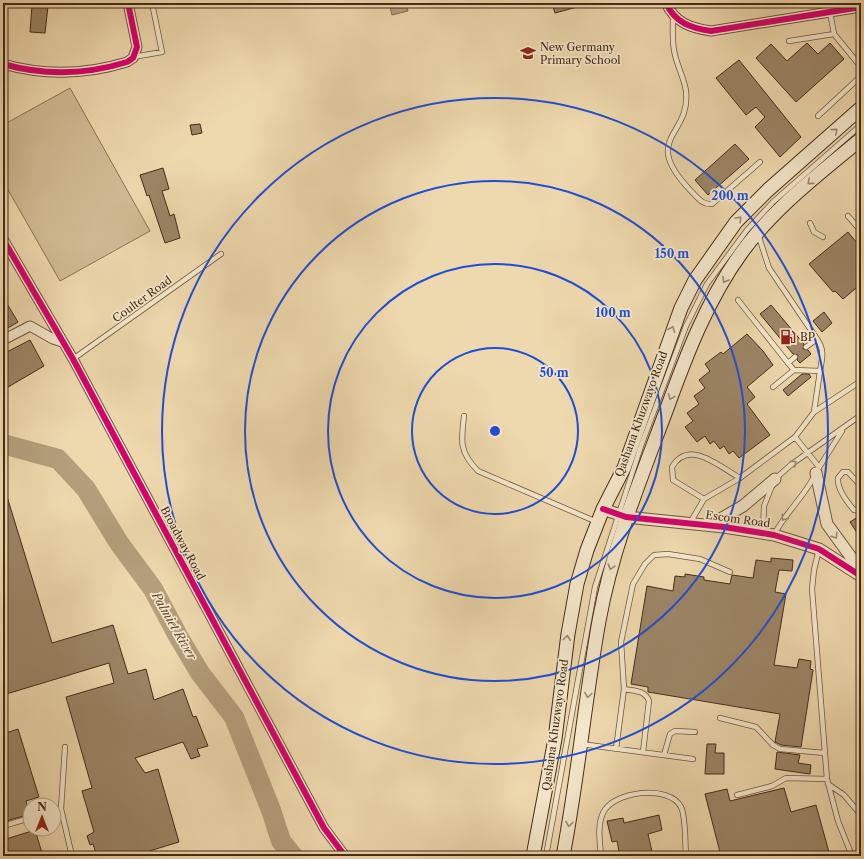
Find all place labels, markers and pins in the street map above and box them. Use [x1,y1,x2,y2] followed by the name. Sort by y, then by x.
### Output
[540,40,621,67] place label: New Germany Primary School
[519,44,537,62] school or university icon: New Germany Primary School
[779,328,797,346] fuel station icon: BP
[800,330,815,344] place label: BP
[488,424,502,438] centre of rings

